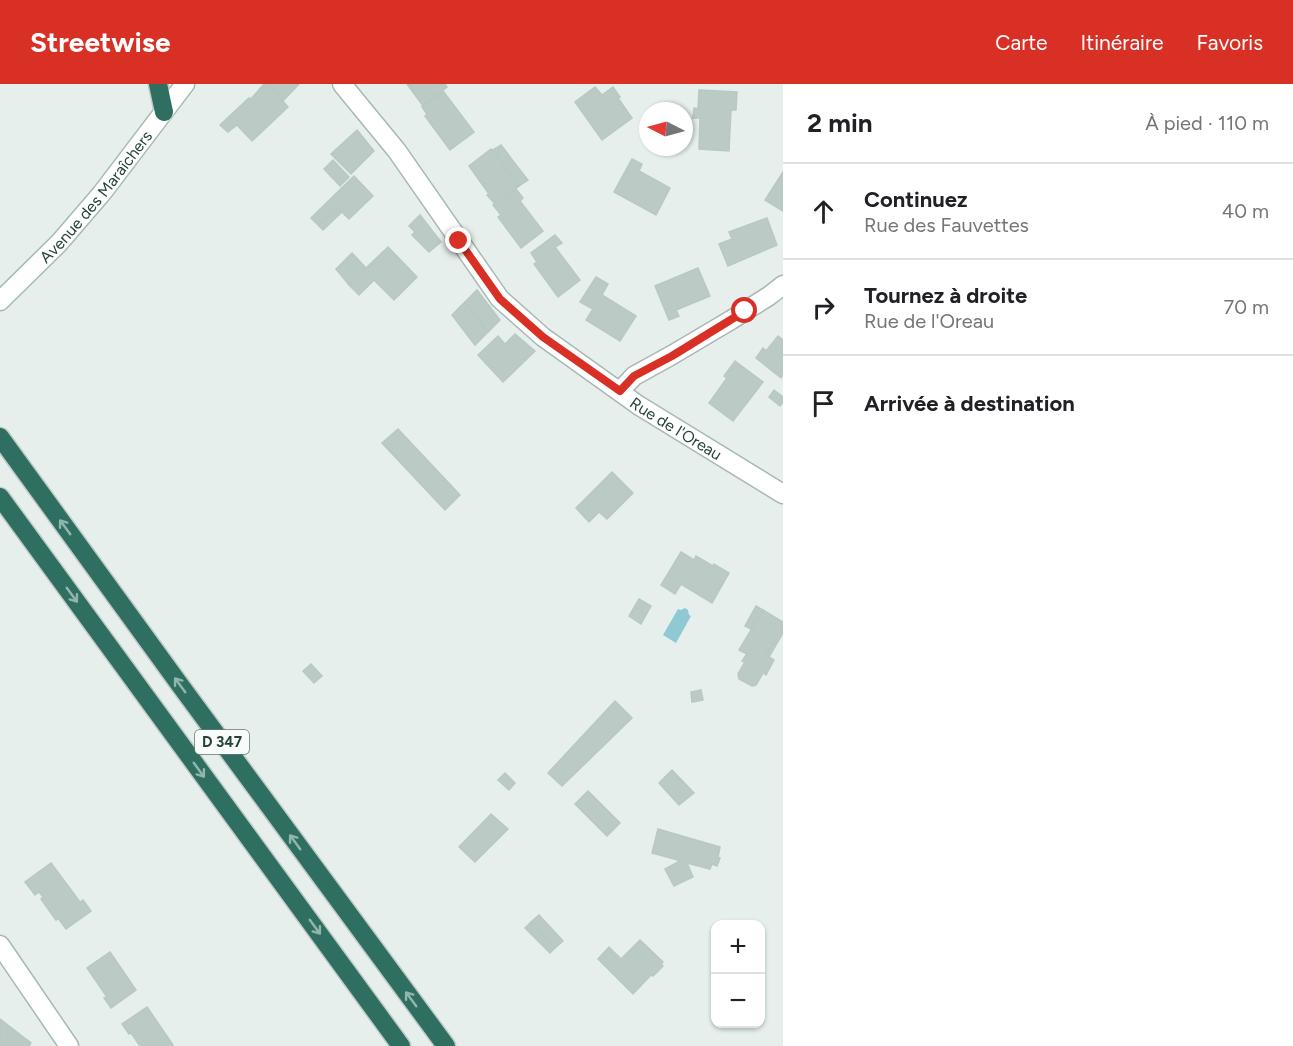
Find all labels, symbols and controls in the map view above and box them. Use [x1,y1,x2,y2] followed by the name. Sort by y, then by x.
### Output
[30,25,170,59] text: Streetwise
[995,30,1048,55] text: Carte
[1081,30,1164,55] text: Itinéraire
[1197,30,1263,55] text: Favoris
[639,102,693,156] north arrow
[807,107,873,139] text: 2 min
[1145,111,1269,135] text: À pied · 110 m
[36,127,156,267] street label: Avenue des Maraîchers
[864,186,968,213] text: Continuez
[807,195,840,228] icon: ahead
[1222,199,1269,223] text: 40 m
[864,213,1029,237] text: Rue des Fauvettes
[445,227,471,253] route end
[864,282,1027,309] text: Tournez à droite
[807,291,840,324] icon: right
[1223,295,1269,319] text: 70 m
[731,297,757,323] route start
[864,309,994,333] text: Rue de l'Oreau
[807,387,840,420] icon: arrive
[864,390,1075,417] text: Arrivée à destination
[626,393,725,464] street label: Rue de l'Oreau
[59,520,71,536] one-way arrow
[66,587,78,603] one-way arrow
[174,677,186,693] one-way arrow
[195,730,249,754] road number: D 347
[193,761,206,777] one-way arrow
[289,834,301,850] one-way arrow
[308,918,321,934] one-way arrow
[711,920,765,1028] map controls
[711,920,765,974] button: +
[711,974,765,1028] button: −
[405,991,418,1007] one-way arrow

